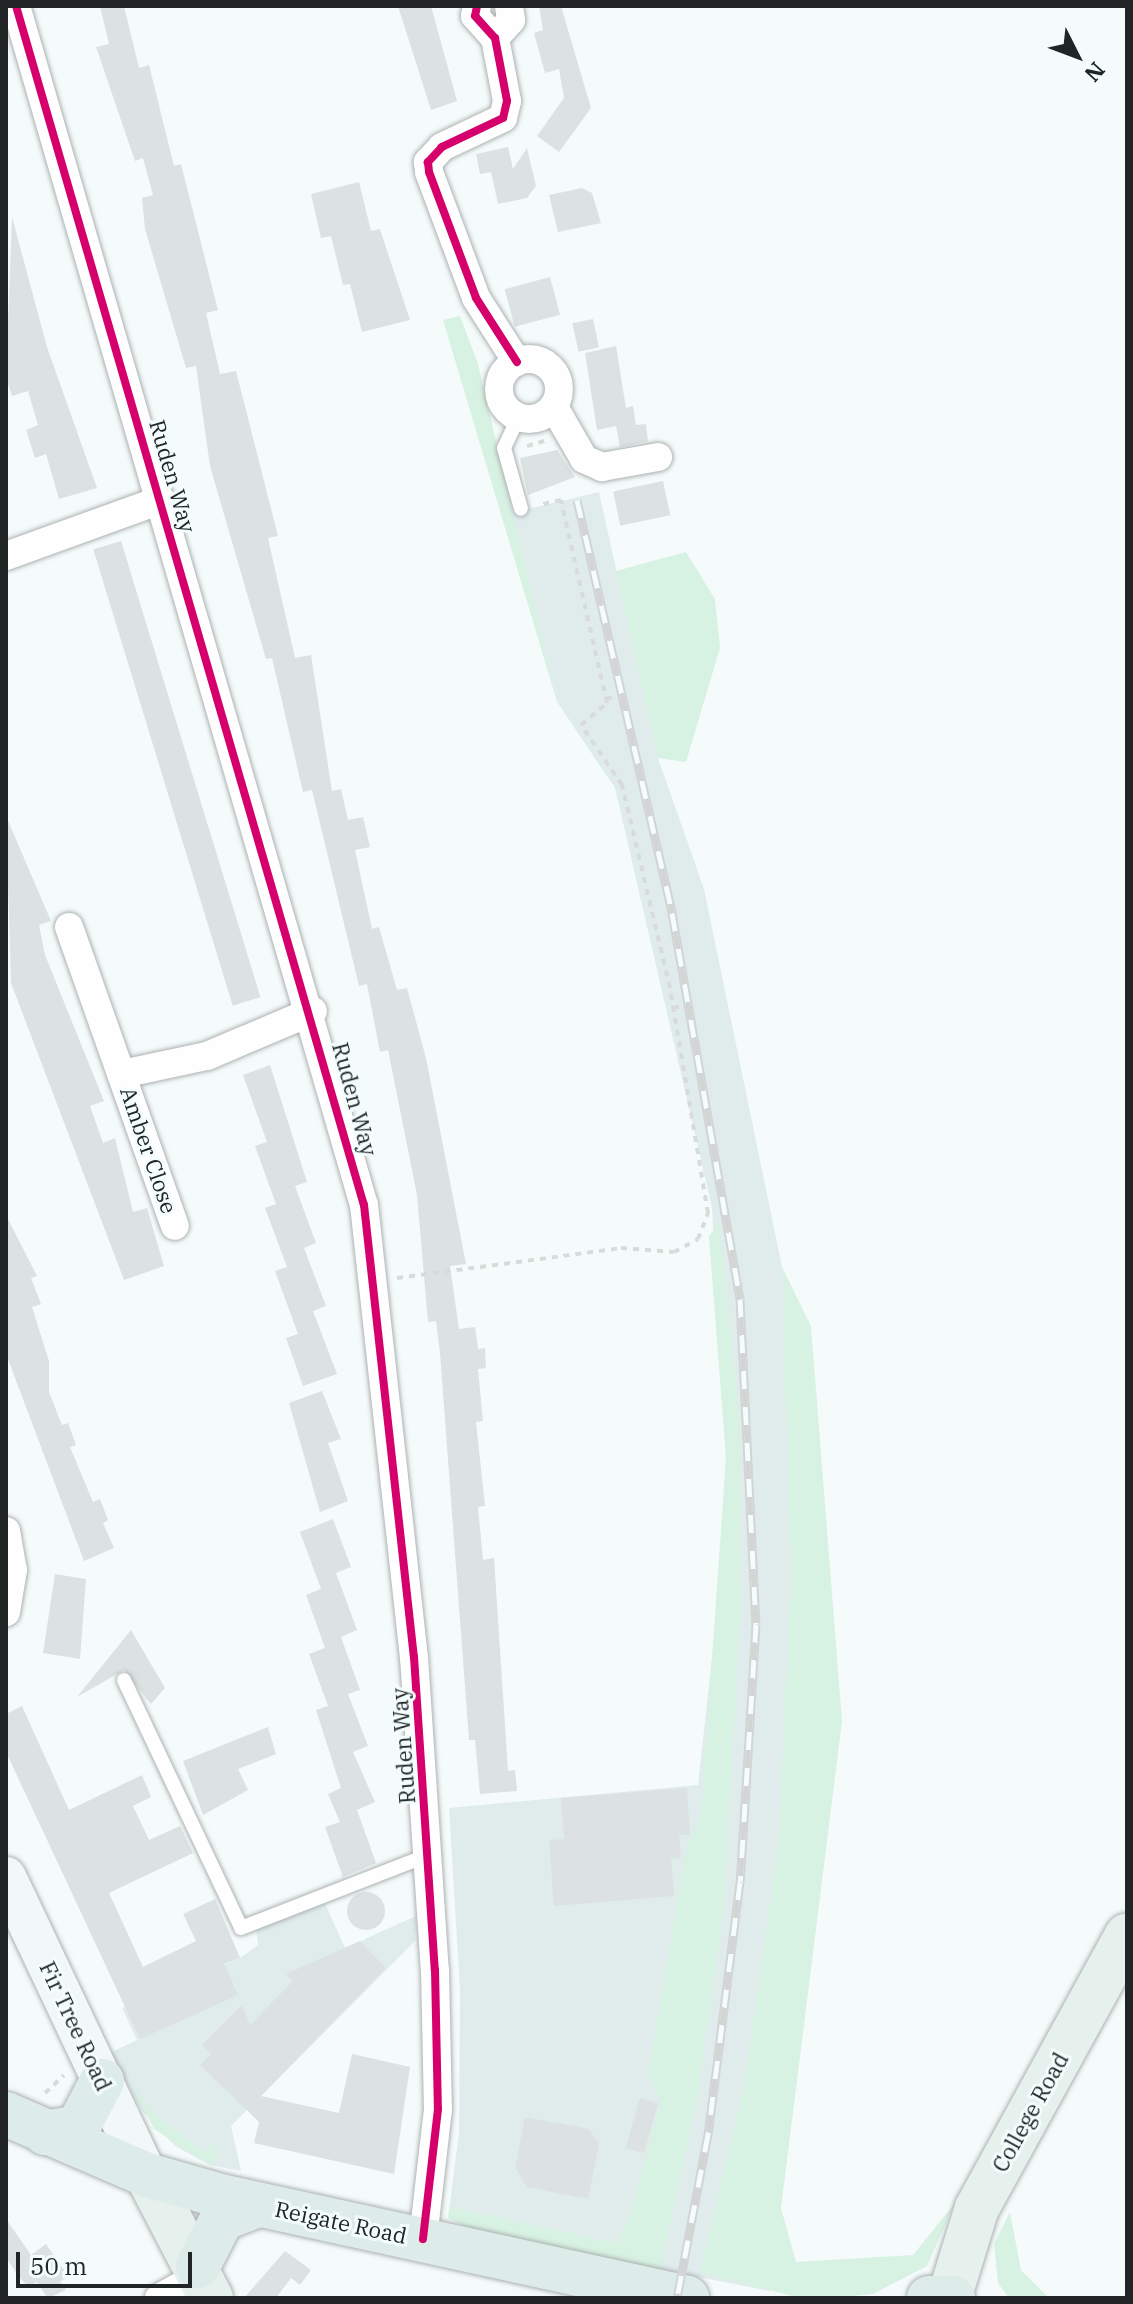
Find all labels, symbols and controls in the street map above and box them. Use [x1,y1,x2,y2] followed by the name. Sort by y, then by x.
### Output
[1037,16,1117,96] north arrow
[1079,56,1112,89] text: N
[144,417,202,535] street label: Ruden Way
[327,1039,383,1159] street label: Ruden Way
[115,1083,183,1217] street label: Amber Close
[386,1687,420,1805] street label: Ruden Way
[34,1957,118,2095] street label: Fir Tree Road
[986,2048,1074,2176] street label: College Road
[273,2195,409,2249] street label: Reigate Road
[20,2236,196,2286] scale bar
[30,2250,87,2282] text: 50 m

